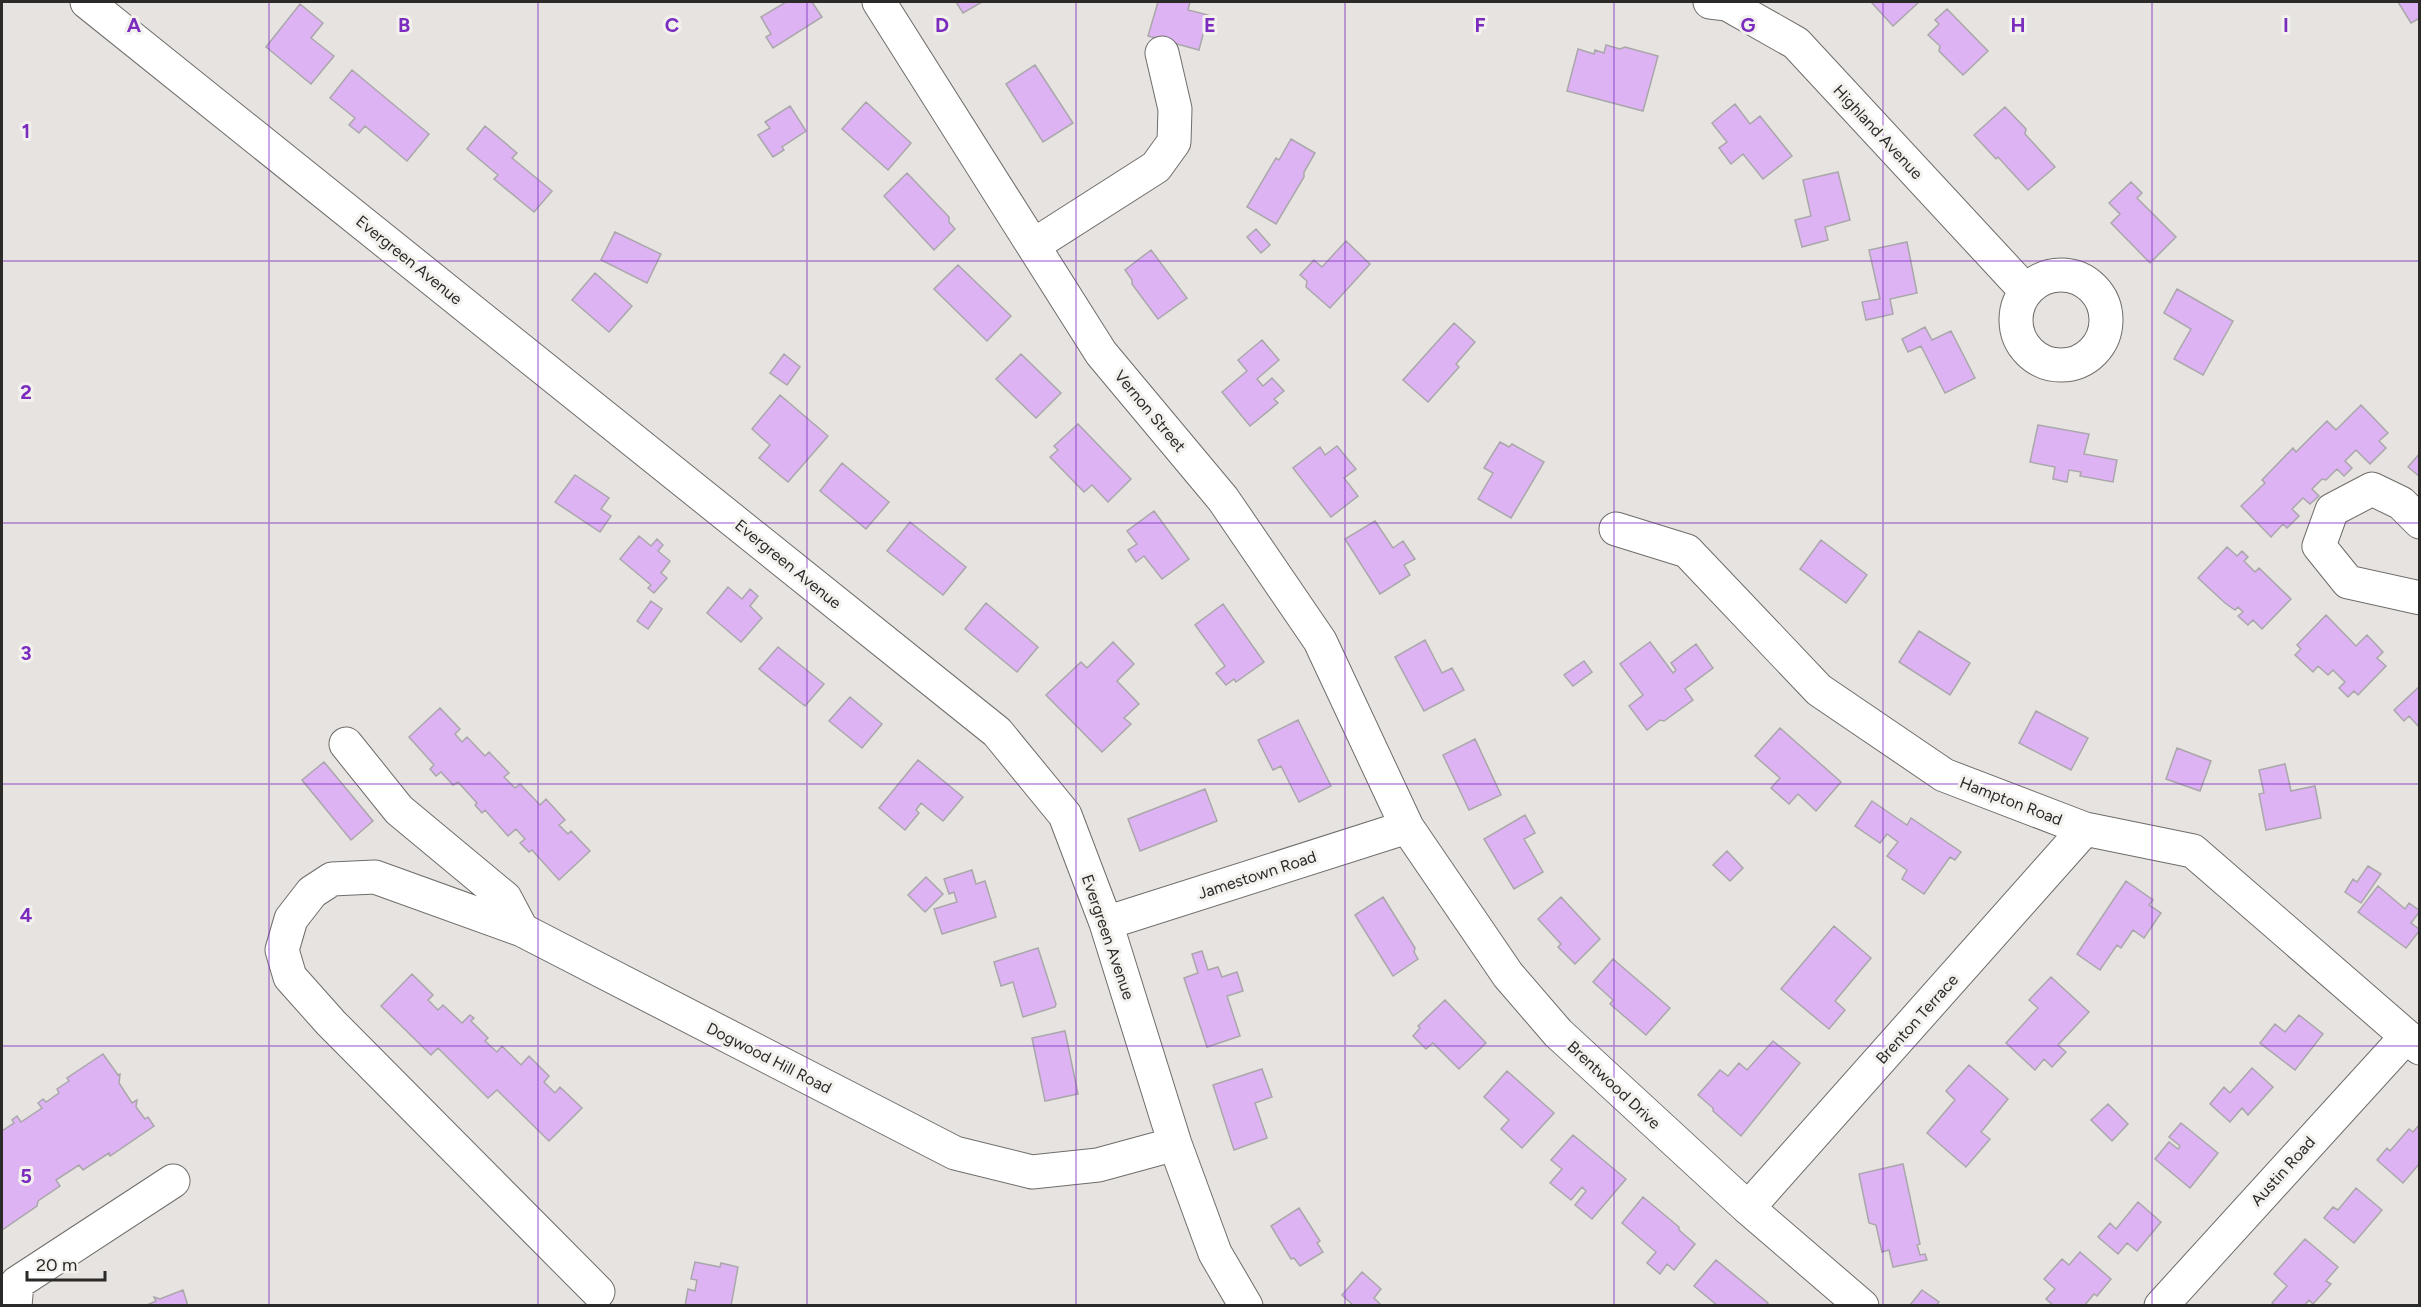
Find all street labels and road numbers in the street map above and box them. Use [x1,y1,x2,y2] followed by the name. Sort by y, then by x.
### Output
[1829,81,1927,183] street label: Highland Avenue
[352,211,466,309] street label: Evergreen Avenue
[1110,366,1190,456] street label: Vernon Street
[731,515,845,613] street label: Evergreen Avenue
[1957,773,2065,829] street label: Hampton Road
[1195,847,1319,903] street label: Jamestown Road
[1078,872,1138,1002] street label: Evergreen Avenue
[1872,970,1962,1068] street label: Brenton Terrace
[703,1018,835,1098] street label: Dogwood Hill Road
[1564,1037,1665,1133] street label: Brentwood Drive
[2247,1132,2319,1210] street label: Austin Road

